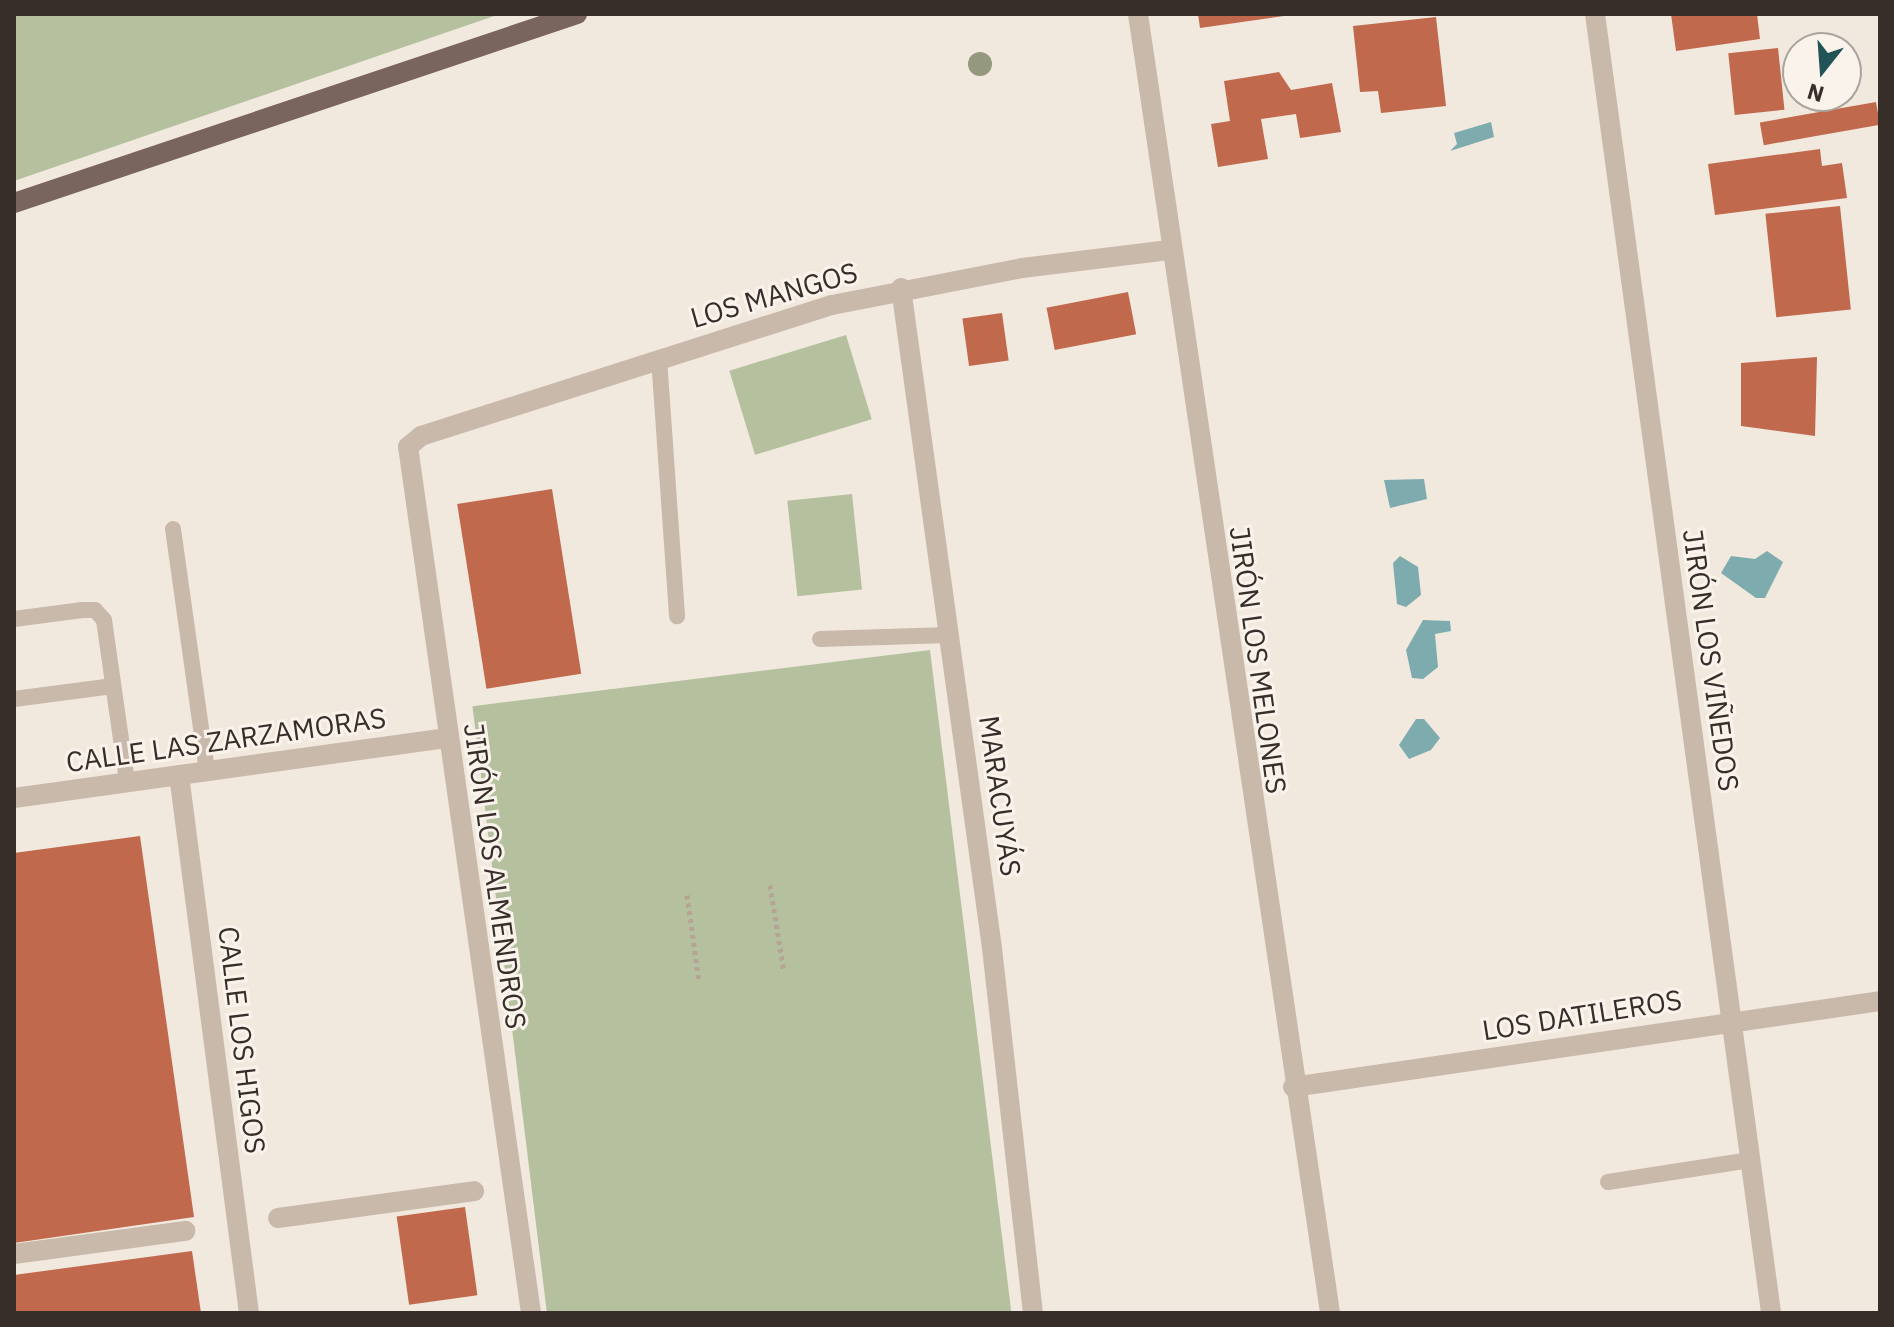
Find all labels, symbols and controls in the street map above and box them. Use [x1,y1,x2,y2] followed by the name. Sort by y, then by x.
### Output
[1782,32,1862,112] north arrow
[1804,77,1827,110] text: N
[687,255,861,335] street label: LOS MANGOS
[1223,524,1293,796] street label: JIRÓN LOS MELONES
[1676,527,1746,793] street label: JIRÓN LOS VIÑEDOS
[64,701,388,779] street label: CALLE LAS ZARZAMORAS
[972,714,1028,878] street label: MARACUYÁS
[457,721,533,1031] street label: JIRÓN LOS ALMENDROS
[211,924,273,1156] street label: CALLE LOS HIGOS
[1480,983,1684,1047] street label: LOS DATILEROS

